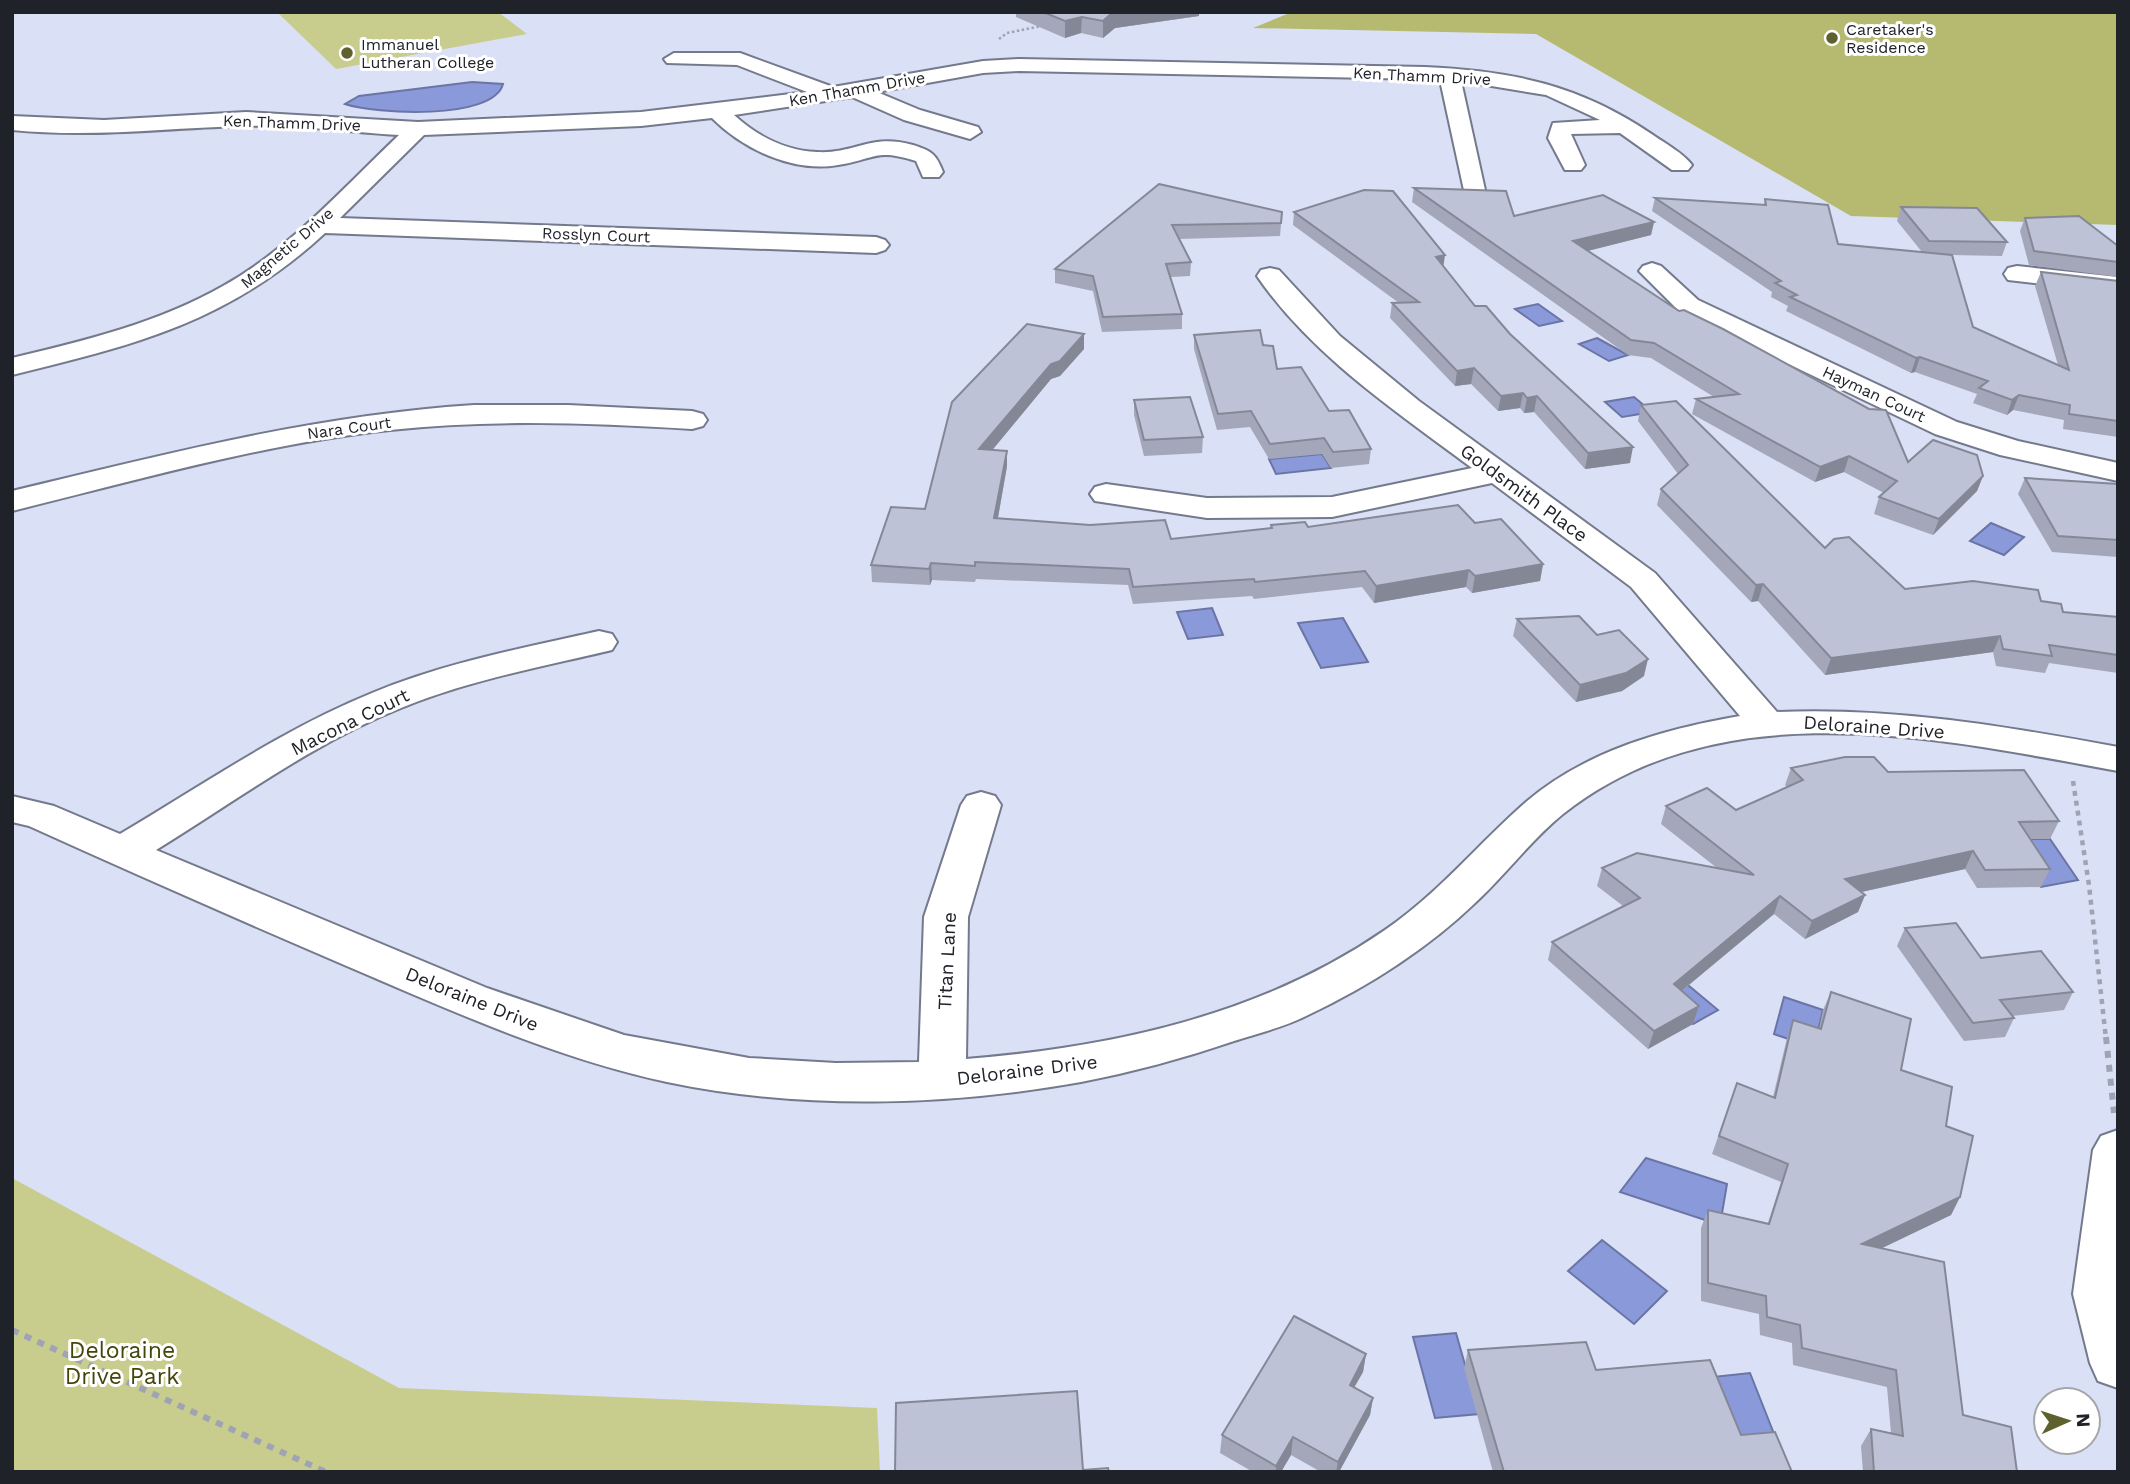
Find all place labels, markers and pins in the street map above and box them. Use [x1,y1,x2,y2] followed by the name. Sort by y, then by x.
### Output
[1846,20,1934,57] place label: Caretaker's Residence
[1824,30,1840,46] marker: Caretaker's Residence
[361,35,494,72] place label: Immanuel Lutheran College
[339,45,355,61] marker: Immanuel Lutheran College

